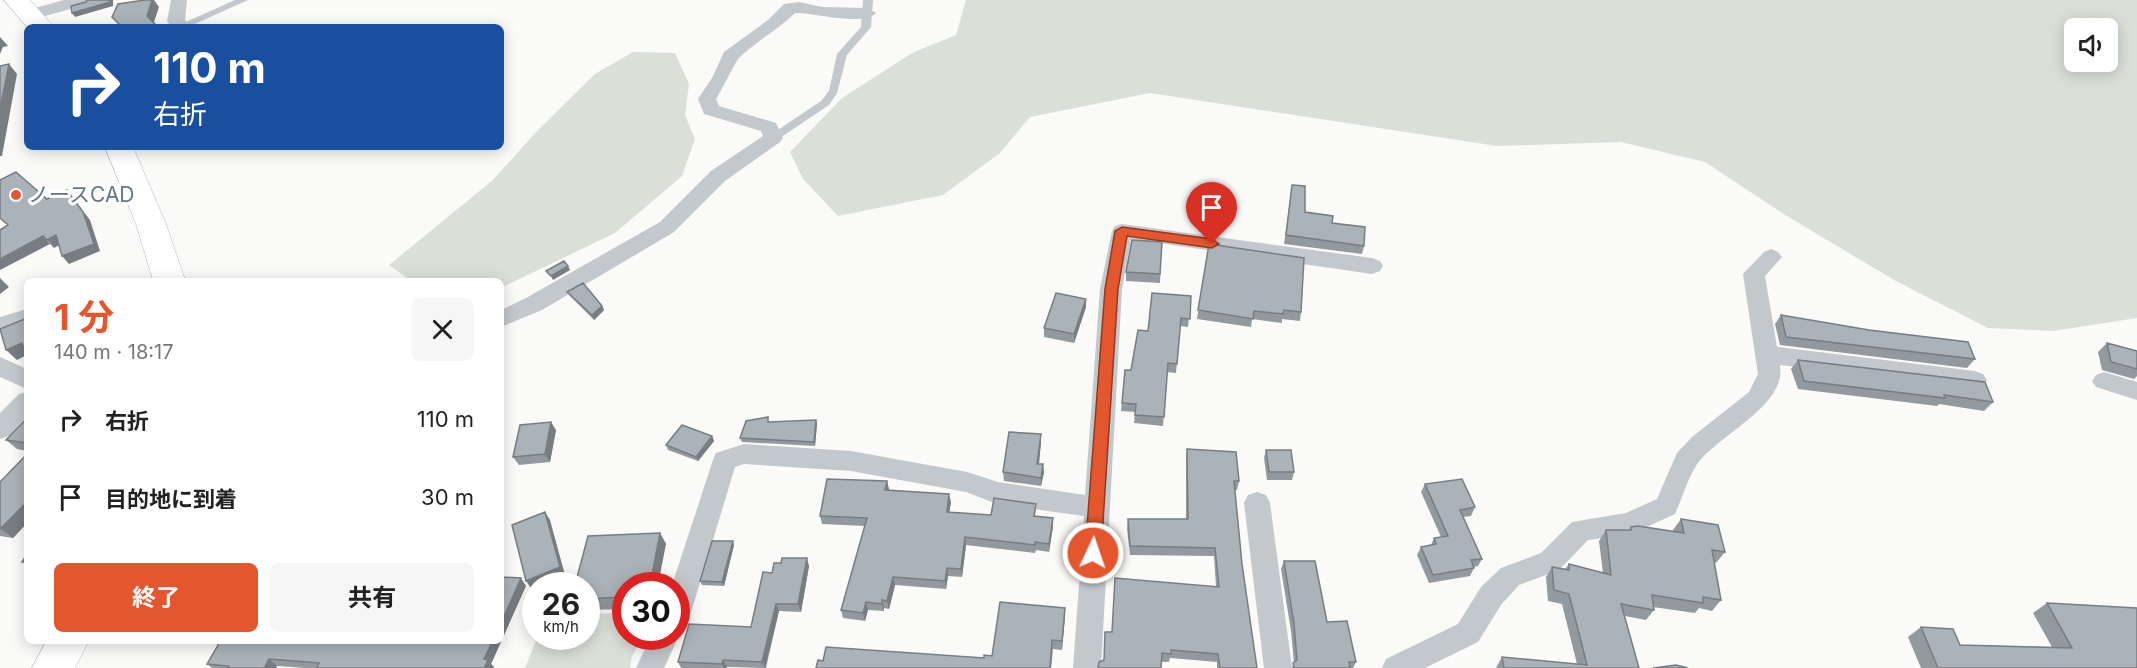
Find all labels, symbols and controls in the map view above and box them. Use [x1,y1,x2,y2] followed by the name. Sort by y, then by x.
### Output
[2064,18,2118,72] map controls
[2064,18,2118,72] button: sound
[153,42,266,93] text: 110 m
[54,48,132,126] icon: right
[153,98,207,131] text: 右折
[28,182,135,207] place label: ノースCAD
[1186,182,1237,244] pin
[9,188,23,202] marker: ノースCAD
[1195,191,1228,224] icon: arrive
[54,295,114,339] text: 1 分
[411,298,474,361] button: close
[54,340,174,364] text: 140 m · 18:17
[54,403,87,436] icon: right
[417,406,474,432] text: 110 m
[105,408,149,434] text: 右折
[54,481,87,514] icon: arrive
[421,484,474,510] text: 30 m
[105,486,237,512] text: 目的地に到着
[1061,521,1125,585] position arrow
[54,563,258,632] button: 終了
[270,563,474,632] button: 共有
[612,572,690,650] speed limit sign: 30
[542,586,580,622] text: 26
[543,617,579,636] text: km/h

